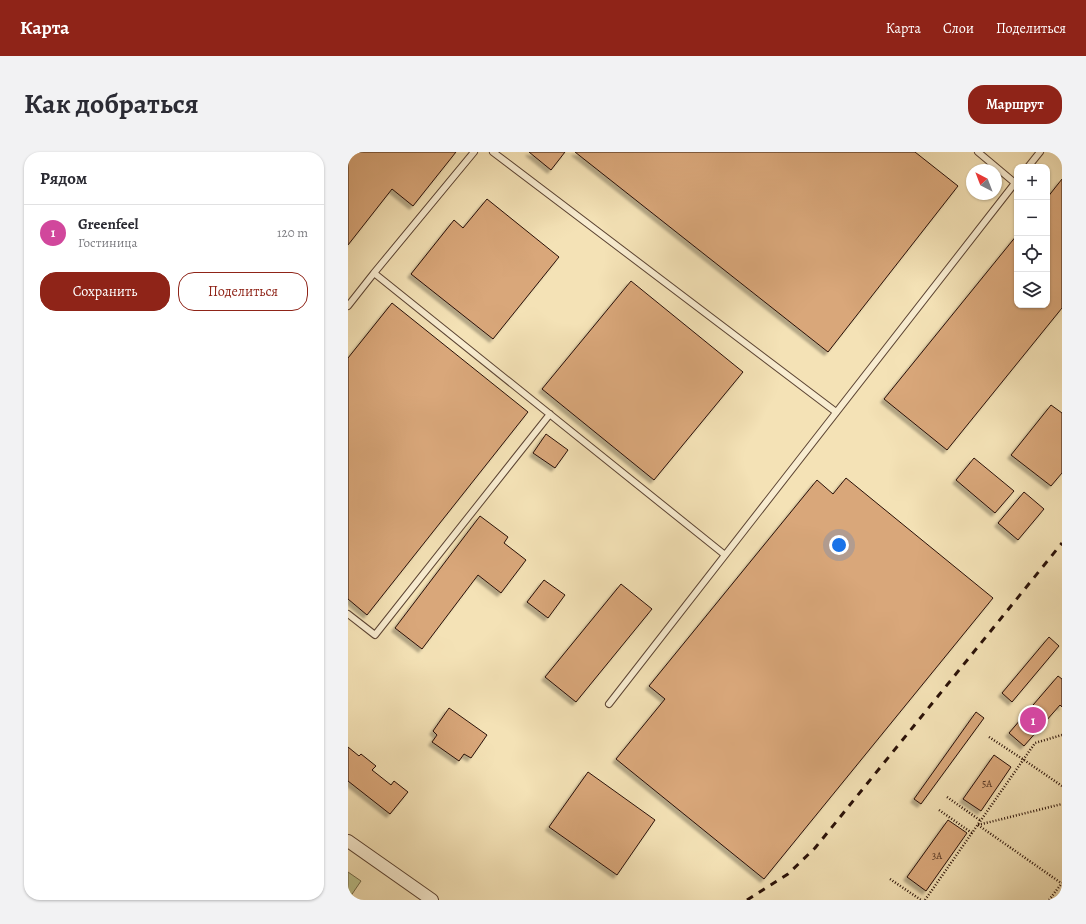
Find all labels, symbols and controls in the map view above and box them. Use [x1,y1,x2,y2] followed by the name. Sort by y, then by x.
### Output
[20,15,69,41] text: Карта
[886,19,921,38] text: Карта
[943,19,974,38] text: Слои
[996,19,1066,38] text: Поделиться
[24,85,199,123] text: Как добраться
[968,85,1062,124] button: Маршрут
[966,164,1002,200] north arrow
[1014,164,1050,308] map controls
[1014,164,1050,200] button: +
[40,167,87,190] text: Рядом
[1014,200,1050,236] button: −
[78,214,139,234] text: Greenfeel
[51,224,55,241] text: 1
[277,224,308,241] text: 120 m
[78,234,138,251] text: Гостиница
[1014,236,1050,272] button: locate
[40,272,170,311] button: Сохранить
[178,272,308,311] button: Поделиться
[1014,272,1050,308] button: layers
[829,535,849,555] your location
[1020,705,1046,735] pin: 1
[982,777,992,790] house number: 5А
[932,849,942,862] house number: 3А

